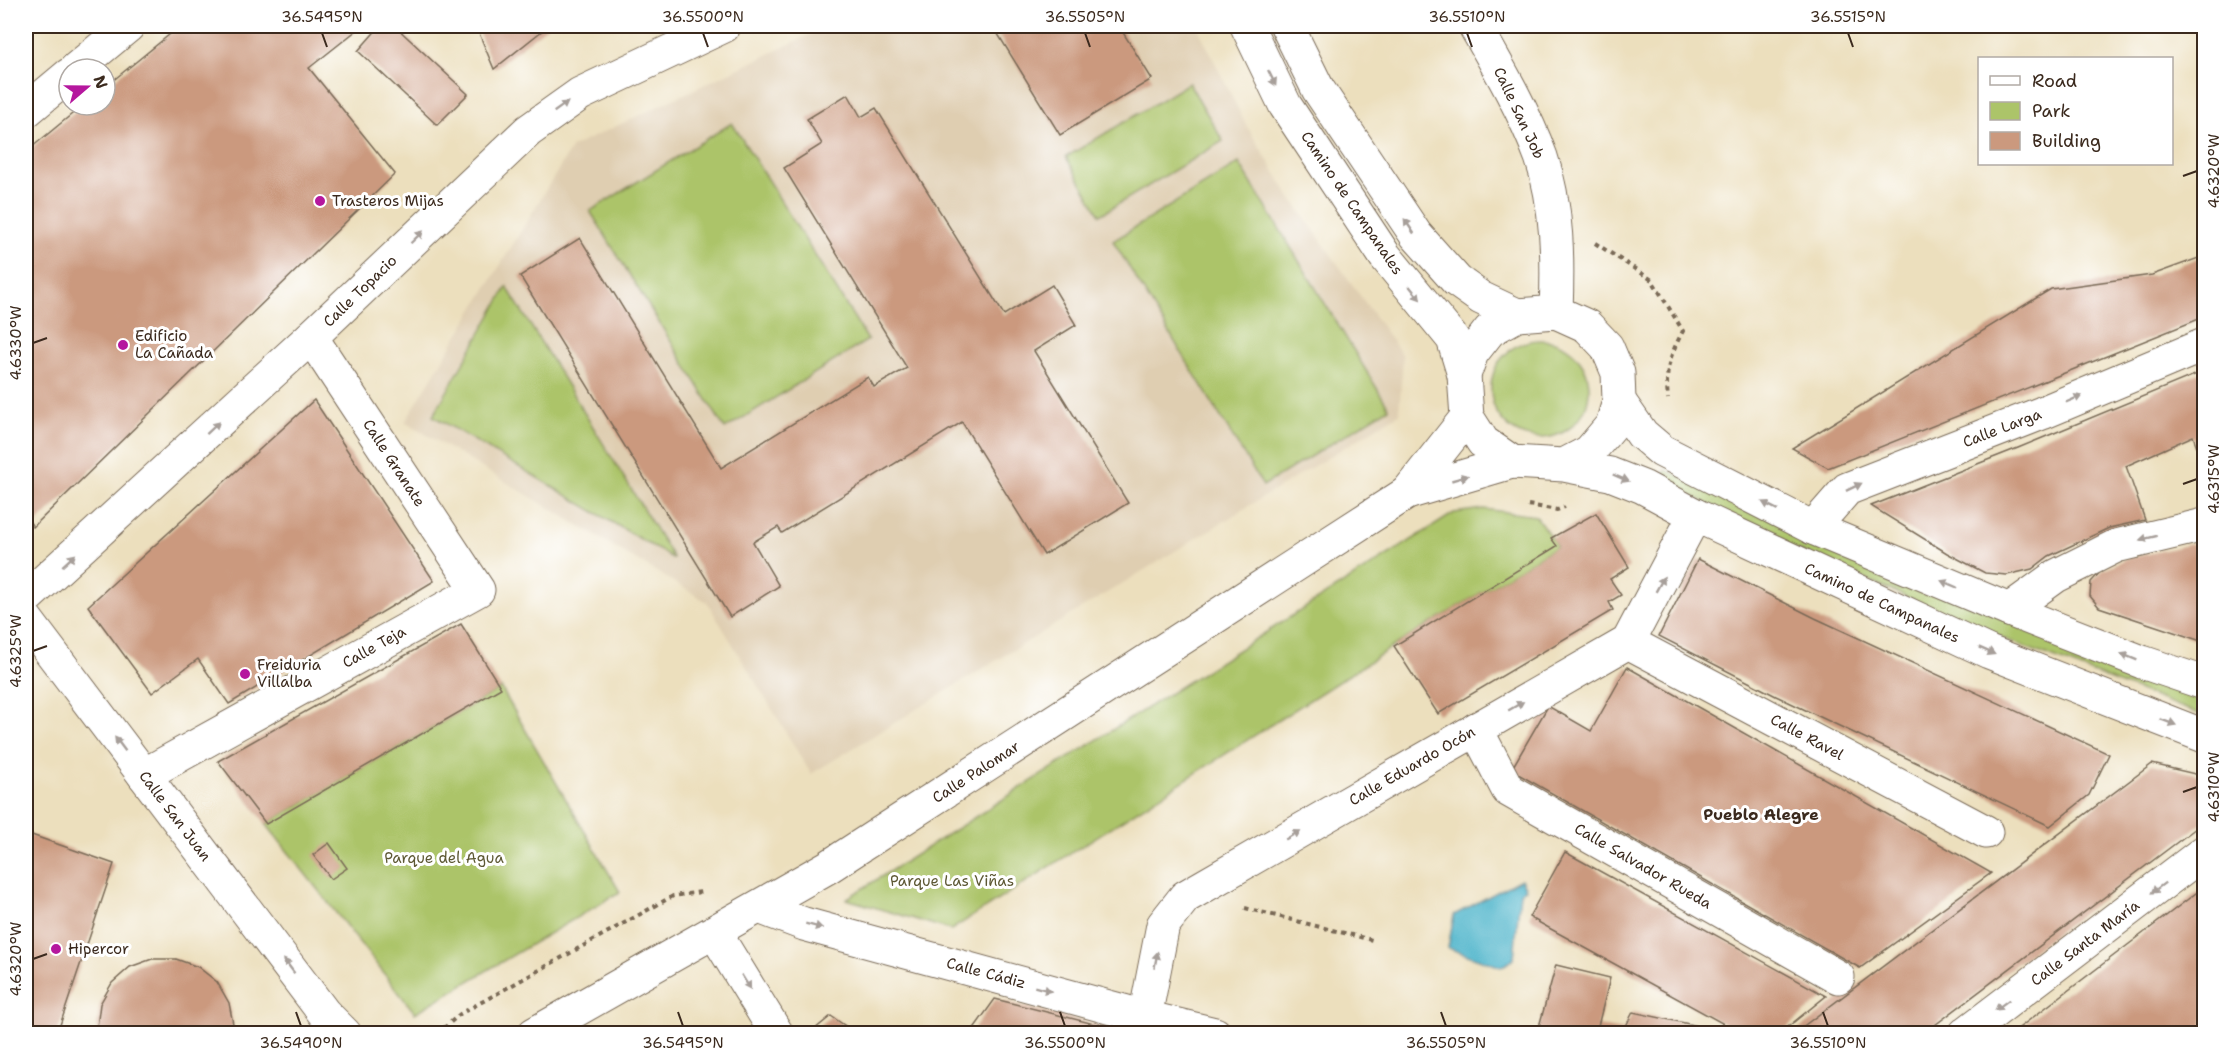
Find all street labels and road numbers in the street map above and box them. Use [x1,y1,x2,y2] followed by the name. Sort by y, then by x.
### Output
[1489,64,1549,162] street label: Calle San Job
[1296,127,1408,279] street label: Camino de Campanales
[319,251,401,331] street label: Calle Topacio
[1960,404,2045,452] street label: Calle Larga
[358,415,430,511] street label: Calle Granate
[1801,558,1963,648] street label: Camino de Campanales
[339,621,410,673] street label: Calle Teja
[1767,709,1848,765] street label: Calle Ravel
[1345,722,1479,810] street label: Calle Eduardo Ocón
[928,736,1024,808] street label: Calle Palomar
[134,767,216,865] street label: Calle San Juan
[1571,818,1716,914] street label: Calle Salvador Rueda
[2027,895,2144,990] street label: Calle Santa María
[944,953,1028,993] street label: Calle Cádiz

